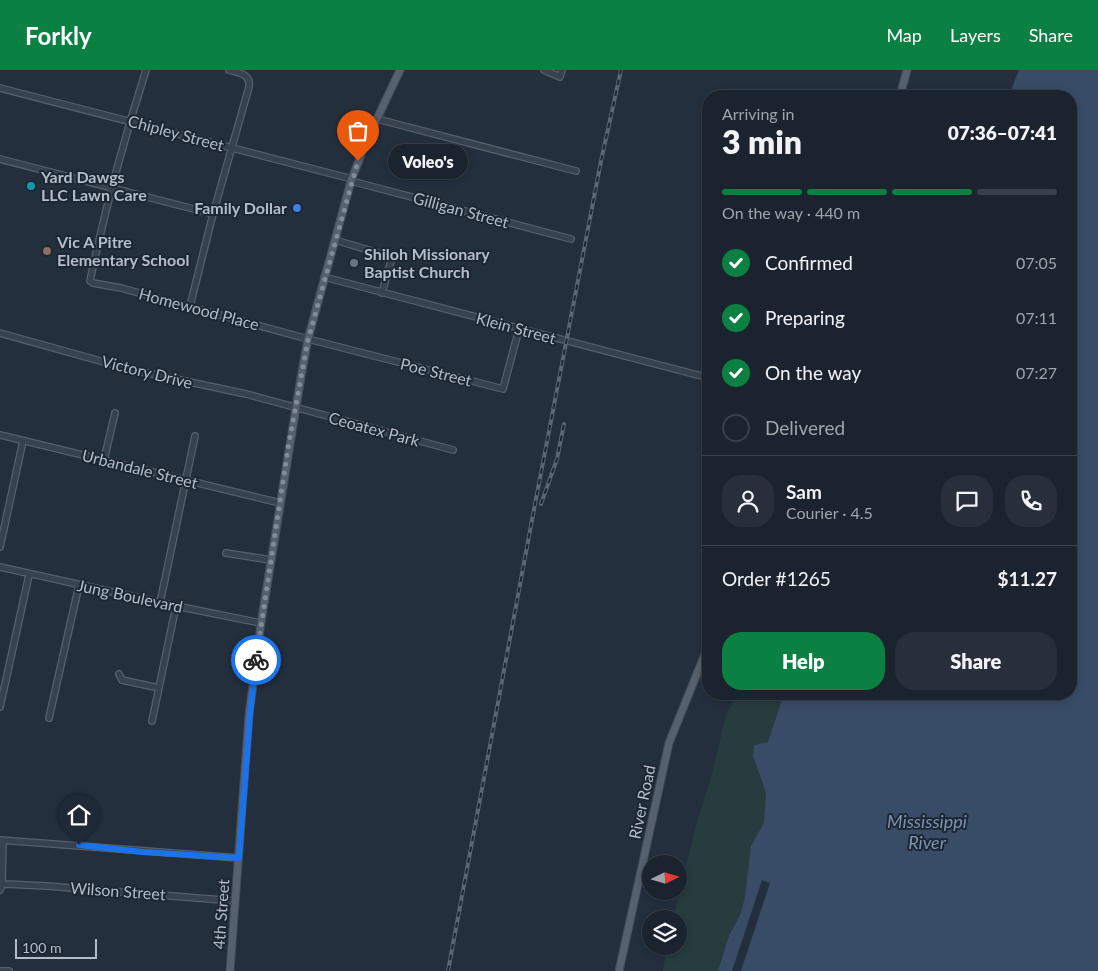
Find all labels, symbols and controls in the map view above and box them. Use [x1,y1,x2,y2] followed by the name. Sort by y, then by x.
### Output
[25,21,92,50] text: Forkly
[886,24,922,46] text: Map
[950,24,1001,46] text: Layers
[1029,24,1073,46] text: Share
[722,104,795,123] text: Arriving in
[337,110,379,161] pin
[126,111,226,155] street label: Chipley Street
[344,117,372,145] icon: bag
[948,121,1057,144] text: 07:36–07:41
[722,122,802,161] text: 3 min
[388,144,468,178] callout: Voleo's
[402,152,454,171] text: Voleo's
[40,167,147,204] place label: Yard Dawgs LLC Lawn Care
[25,180,37,192] marker: Yard Dawgs LLC Lawn Care
[411,188,511,231] street label: Gilligan Street
[194,198,287,217] place label: Family Dollar
[291,202,303,214] marker: Family Dollar
[722,203,860,222] text: On the way · 440 m
[56,232,189,269] place label: Vic A Pitre Elementary School
[364,244,490,281] place label: Shiloh Missionary Baptist Church
[41,245,53,257] marker: Vic A Pitre Elementary School
[722,249,750,277] icon: check
[765,251,853,274] text: Confirmed
[1016,253,1057,272] text: 07:05
[348,257,360,269] marker: Shiloh Missionary Baptist Church
[137,283,261,334] street label: Homewood Place
[722,304,750,332] icon: check
[765,306,845,329] text: Preparing
[474,308,558,347] street label: Klein Street
[1016,308,1057,327] text: 07:11
[100,351,195,392] street label: Victory Drive
[398,353,474,390] street label: Poe Street
[722,359,750,387] icon: check
[765,361,861,384] text: On the way
[1016,363,1057,382] text: 07:27
[327,407,422,450] street label: Ceoatex Park
[765,416,845,439] text: Delivered
[80,445,200,492] street label: Urbandale Street
[722,475,774,527] button: person
[941,475,993,527] button: chat
[1005,475,1057,527] button: phone
[786,480,822,503] text: Sam
[786,503,873,522] text: Courier · 4.5
[722,567,831,590] text: Order #1265
[997,567,1057,590] text: $11.27
[76,575,185,616] street label: Jung Boulevard
[722,632,885,690] button: Help
[895,632,1057,690] button: Share
[231,635,281,685] courier
[242,646,270,674] icon: bike
[624,763,659,841] street label: River Road
[58,794,100,845] pin
[65,801,93,829] icon: home
[887,810,967,853] water label: Mississippi River
[642,855,688,900] north arrow
[642,855,687,955] map controls
[70,878,166,903] street label: Wilson Street
[209,878,232,950] street label: 4th Street
[642,910,687,955] button: layers
[15,936,98,959] scale bar
[22,939,61,956] text: 100 m

